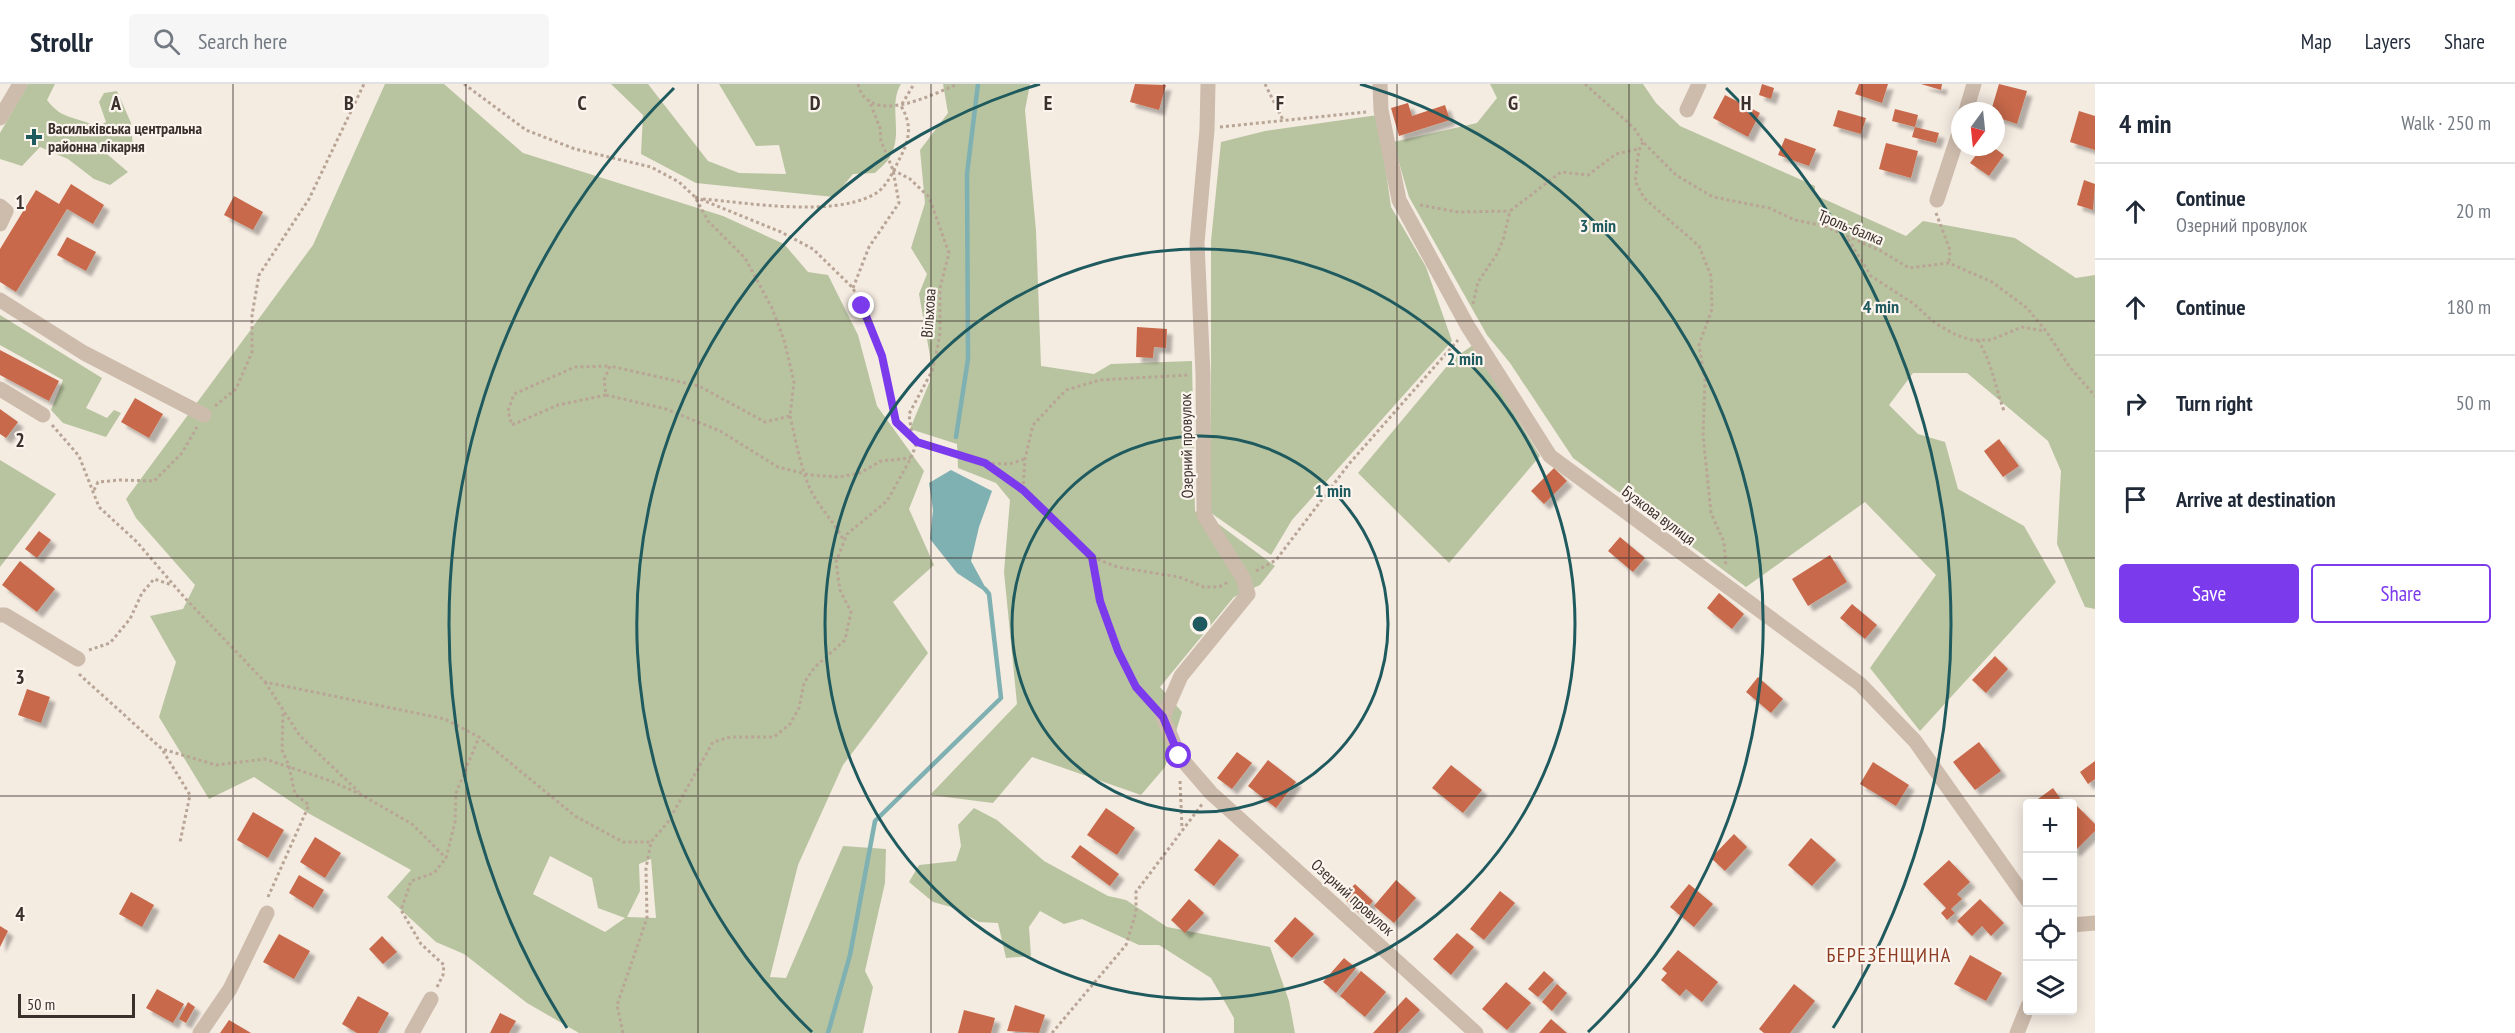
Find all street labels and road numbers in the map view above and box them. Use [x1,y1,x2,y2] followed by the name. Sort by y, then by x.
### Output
[1815,205,1887,249] street label: Троль-балка
[916,288,940,338] street label: Вільхова
[1175,393,1197,499] street label: Озерний провулок
[1618,481,1700,549] street label: Бузкова вулиця
[1307,854,1399,940] street label: Озерний провулок

